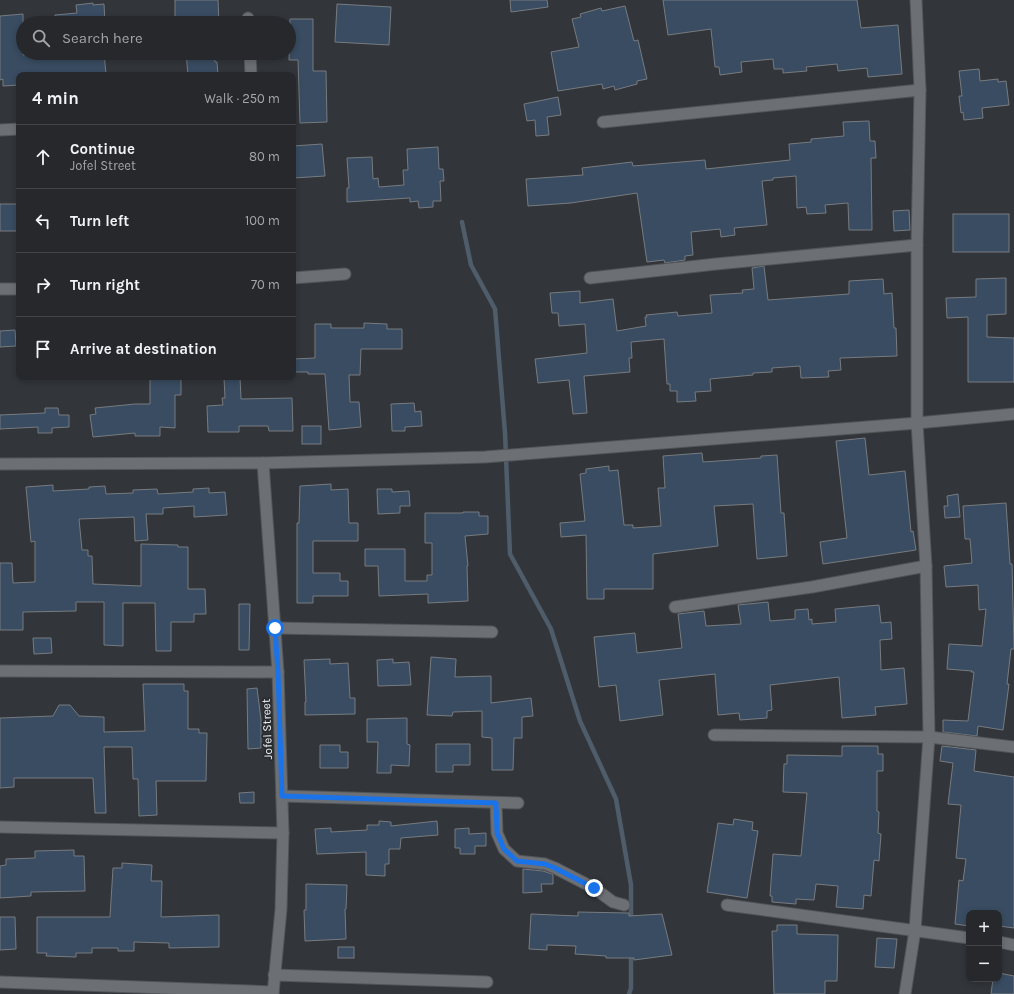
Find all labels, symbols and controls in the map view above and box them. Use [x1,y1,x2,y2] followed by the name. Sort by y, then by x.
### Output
[16,16,296,60] search box
[30,27,52,49] icon: search
[62,29,143,47] text: Search here
[32,88,79,108] text: 4 min
[204,91,280,106] text: Walk · 250 m
[70,140,135,158] text: Continue
[32,146,54,168] icon: ahead
[249,149,280,164] text: 80 m
[70,158,136,173] text: Jofel Street
[32,210,54,232] icon: left
[70,212,129,230] text: Turn left
[245,213,280,228] text: 100 m
[32,274,54,296] icon: right
[70,276,140,294] text: Turn right
[251,277,280,292] text: 70 m
[32,338,54,360] icon: arrive
[70,340,217,358] text: Arrive at destination
[266,619,284,637] route start
[259,698,275,760] street label: Jofel Street
[585,879,603,897] route end
[966,910,1002,982] map controls
[966,910,1002,946] button: +
[966,946,1002,982] button: −

